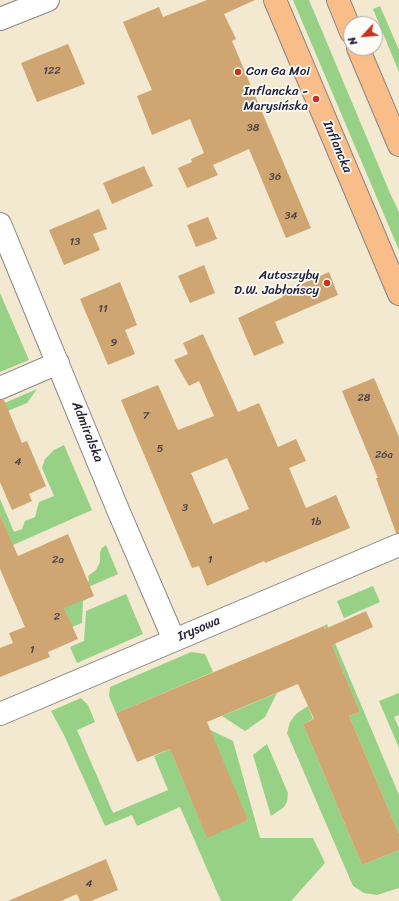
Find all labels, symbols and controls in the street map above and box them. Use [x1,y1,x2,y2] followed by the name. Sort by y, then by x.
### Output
[343,16,383,56] north arrow
[342,33,363,49] text: N
[43,64,61,78] house number: 122
[246,64,310,80] place label: Con Ga Moi
[233,67,243,77] marker: Con Ga Moi
[243,84,308,115] place label: Inflancka - Marysińska
[311,94,321,104] marker: Inflancka - Marysińska
[319,119,355,175] street label: Inflancka
[247,121,259,135] house number: 38
[269,170,281,184] house number: 36
[285,209,297,223] house number: 34
[70,235,80,249] house number: 13
[234,268,319,299] place label: Autoszyby D.W. Jabłońscy
[322,278,332,288] marker: Autoszyby D.W. Jabłońscy
[98,302,108,316] house number: 11
[111,336,117,350] house number: 9
[358,391,370,405] house number: 28
[68,399,106,465] street label: Admiralska
[143,409,149,423] house number: 7
[157,442,163,456] house number: 5
[375,448,393,462] house number: 26a
[15,455,21,469] house number: 4
[182,501,188,515] house number: 3
[311,515,321,529] house number: 1b
[52,553,64,567] house number: 2a
[208,553,212,567] house number: 1
[54,610,60,624] house number: 2
[175,613,223,645] street label: Irysowa
[30,643,34,657] house number: 1
[86,877,92,891] house number: 4

